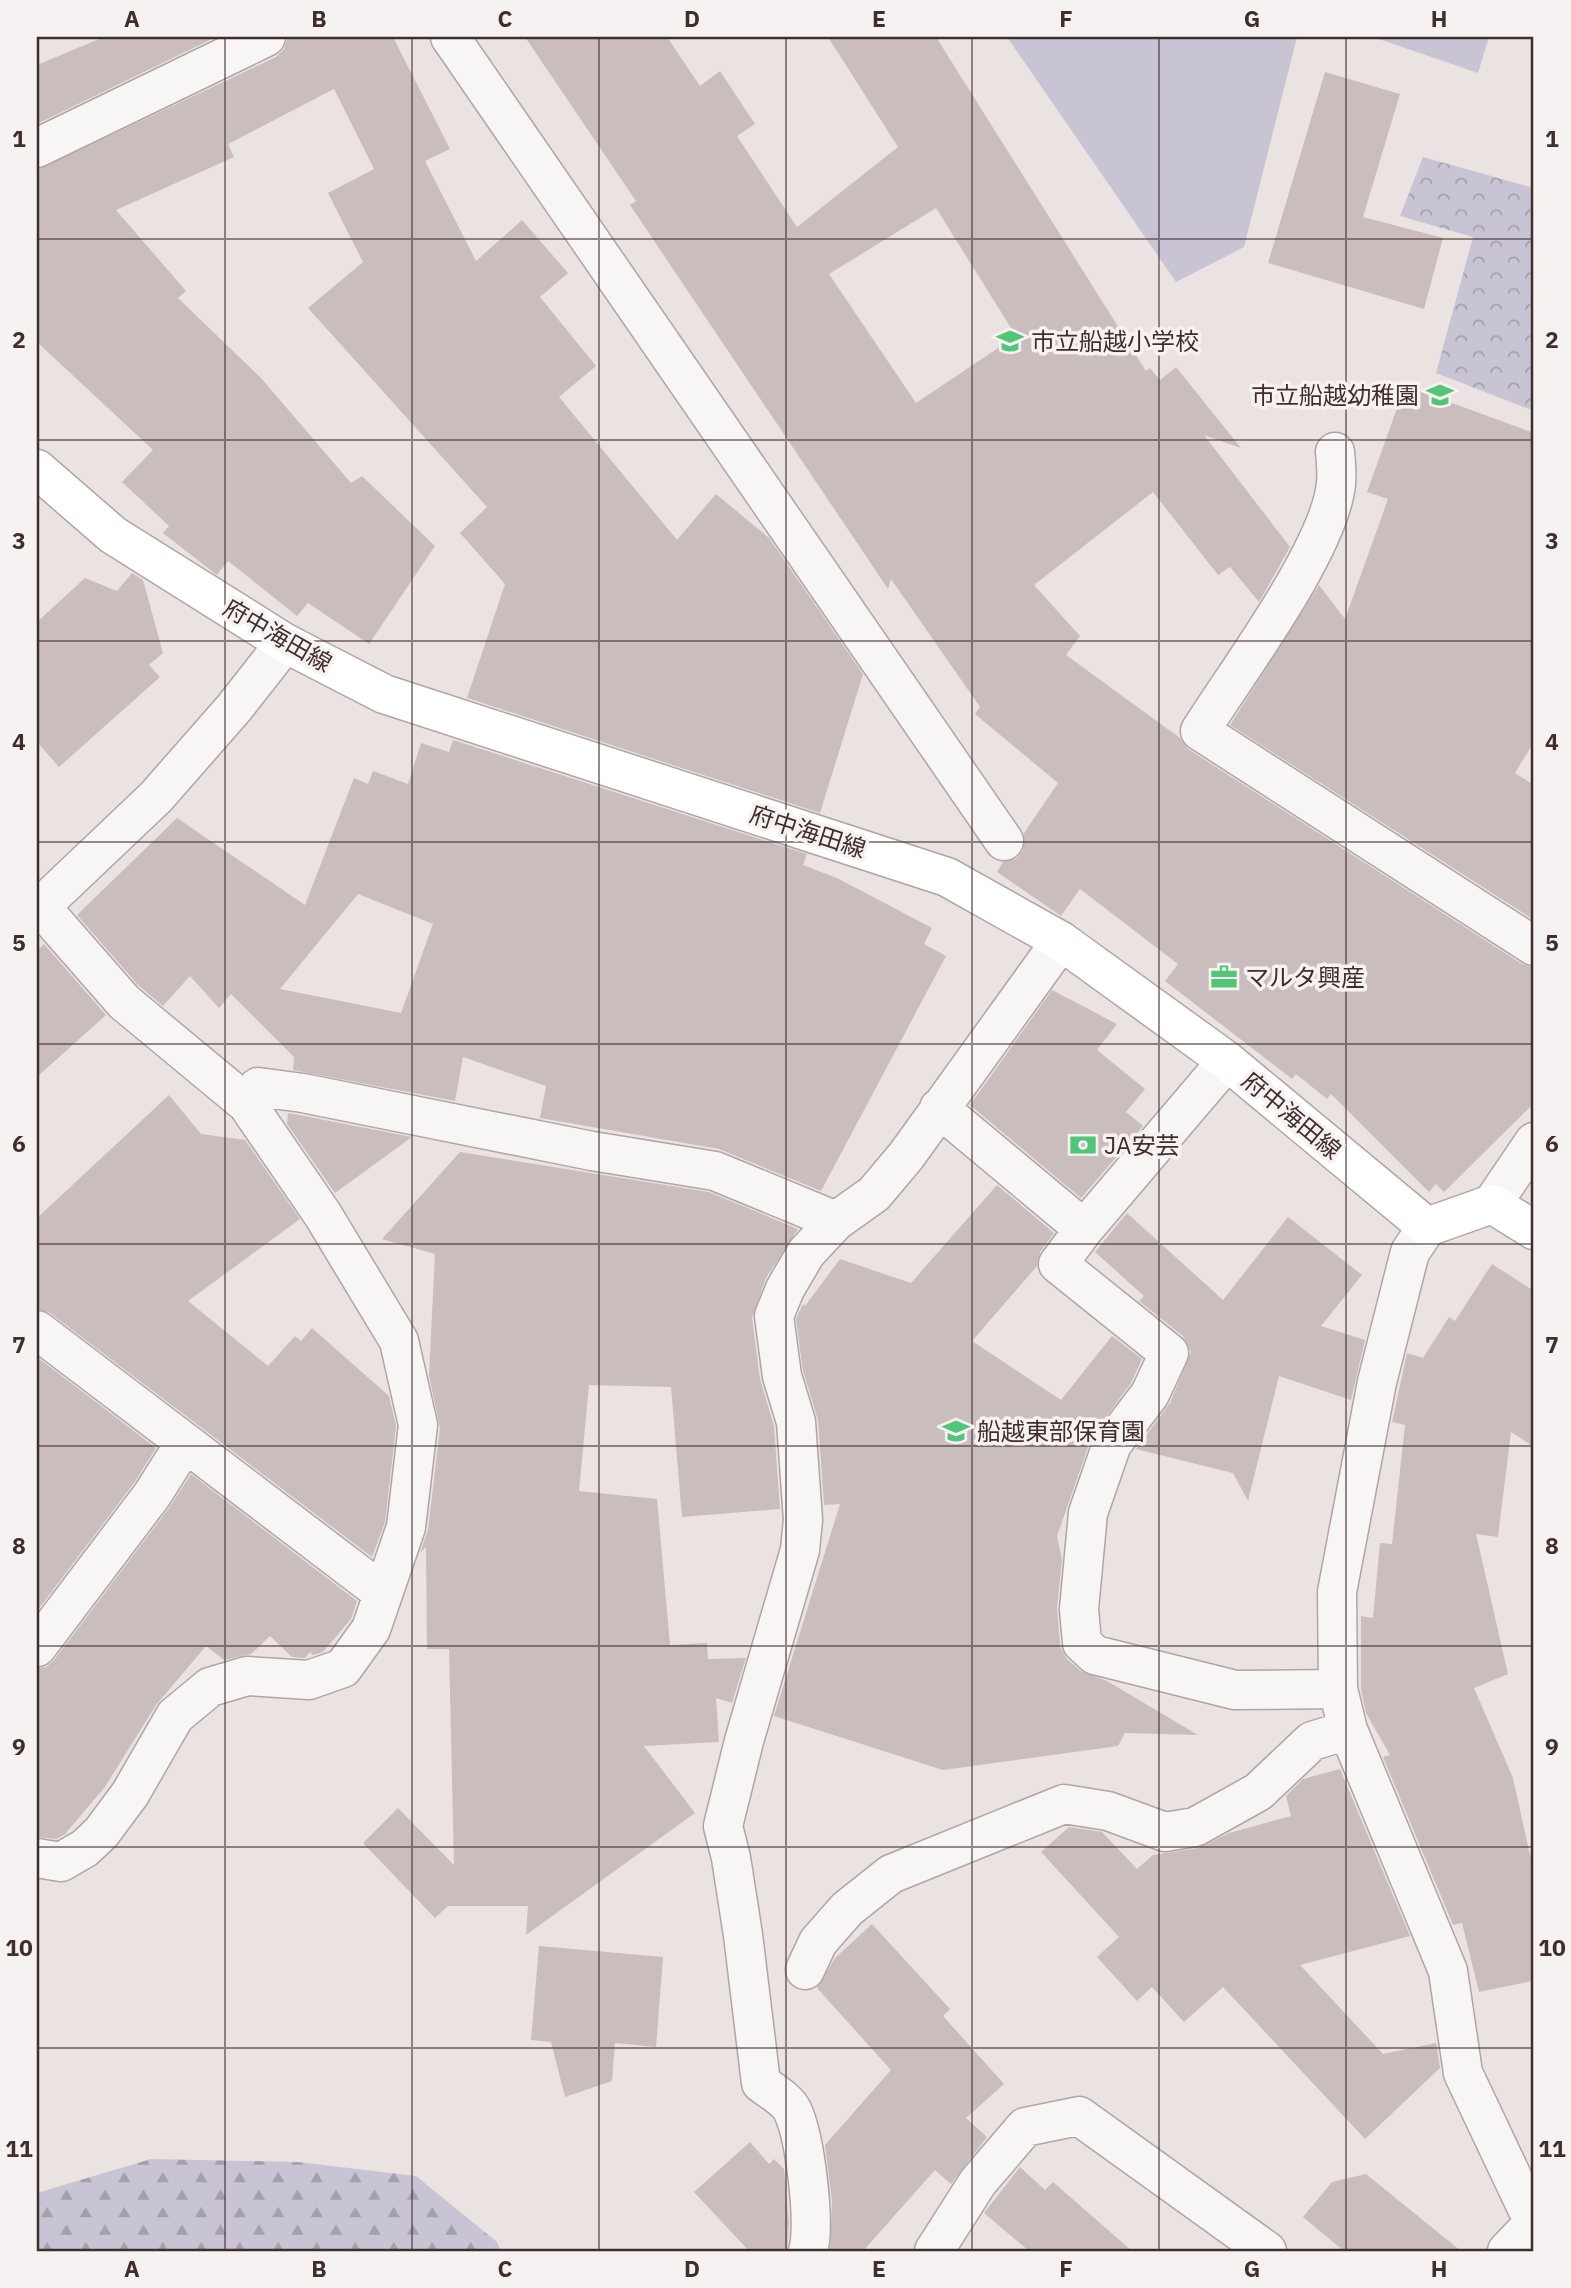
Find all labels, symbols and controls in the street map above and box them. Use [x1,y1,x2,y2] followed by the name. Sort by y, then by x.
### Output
[124,3,140,33] text: A
[311,3,327,33] text: B
[498,3,513,33] text: C
[684,3,700,33] text: D
[872,3,886,33] text: E
[1059,3,1073,33] text: F
[1244,3,1260,33] text: G
[1431,3,1447,33] text: H
[12,123,26,153] text: 1
[1545,123,1559,153] text: 1
[12,324,26,354] text: 2
[1545,324,1559,354] text: 2
[1031,325,1199,357] place label: 市立船越小学校
[995,326,1025,356] school or university icon: 市立船越小学校
[1251,379,1419,411] place label: 市立船越幼稚園
[1425,380,1455,410] school or university icon: 市立船越幼稚園
[12,525,26,555] text: 3
[1545,525,1559,555] text: 3
[218,591,338,679] street label: 府中海田線
[12,726,26,756] text: 4
[1545,726,1559,756] text: 4
[746,797,870,865] street label: 府中海田線
[12,927,26,957] text: 5
[1545,927,1559,957] text: 5
[1245,961,1365,993] place label: マルタ興産
[1209,962,1239,992] office icon: マルタ興産
[1236,1064,1348,1166] street label: 府中海田線
[12,1128,26,1158] text: 6
[1545,1128,1559,1158] text: 6
[1104,1129,1179,1161] place label: JA安芸
[1068,1130,1098,1160] bank icon: JA安芸
[12,1329,26,1359] text: 7
[1545,1329,1559,1359] text: 7
[977,1415,1145,1447] place label: 船越東部保育園
[941,1416,971,1446] school or university icon: 船越東部保育園
[12,1530,26,1560] text: 8
[1545,1530,1559,1560] text: 8
[12,1731,26,1761] text: 9
[1545,1731,1559,1761] text: 9
[5,1932,33,1962] text: 10
[1538,1932,1566,1962] text: 10
[5,2133,33,2163] text: 11
[1538,2133,1566,2163] text: 11
[124,2253,140,2283] text: A
[311,2253,327,2283] text: B
[498,2253,513,2283] text: C
[684,2253,700,2283] text: D
[872,2253,886,2283] text: E
[1059,2253,1073,2283] text: F
[1244,2253,1260,2283] text: G
[1431,2253,1447,2283] text: H

